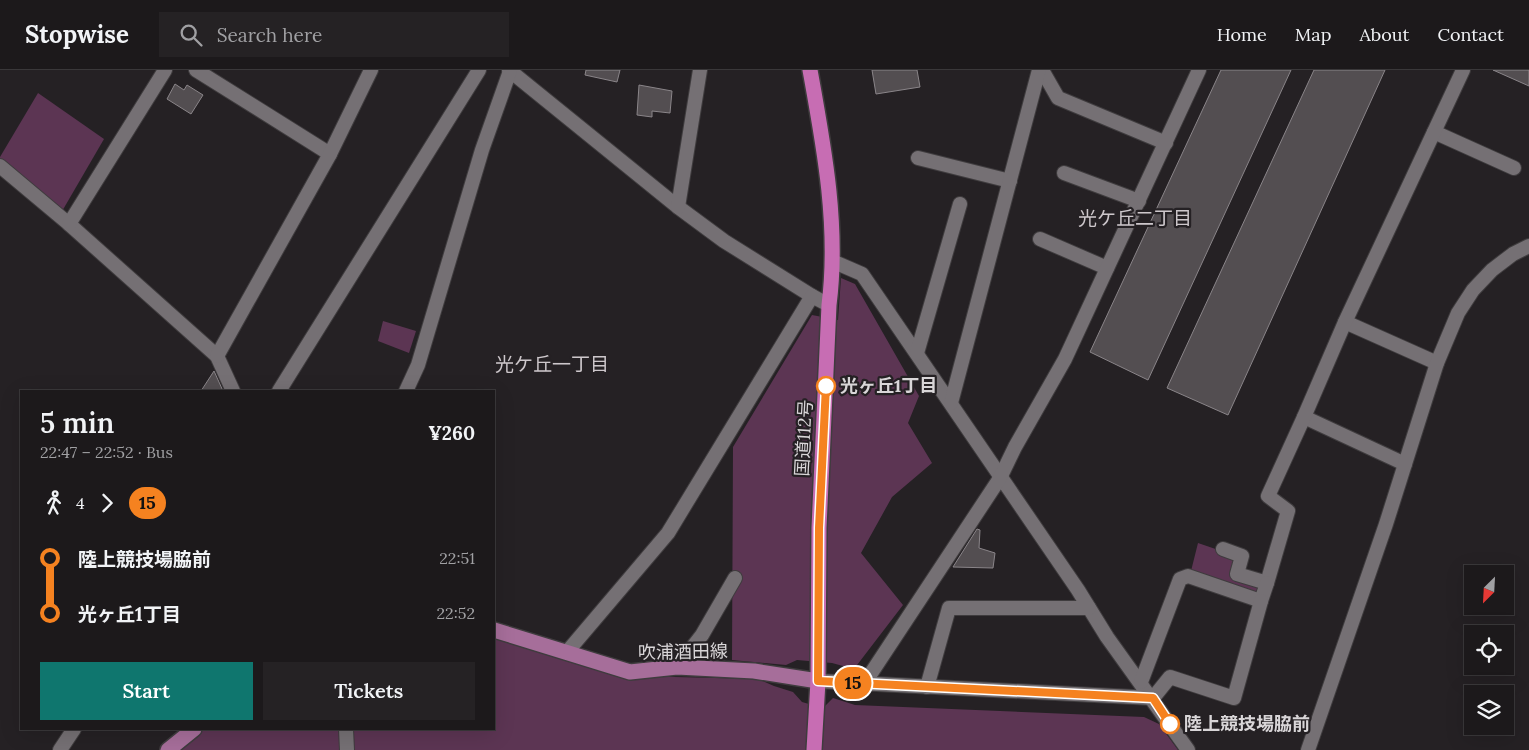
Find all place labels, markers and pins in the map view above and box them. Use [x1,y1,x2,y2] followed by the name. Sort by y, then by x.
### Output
[840,374,937,397] place label: 光ヶ丘1丁目
[816,376,836,396] marker: 光ヶ丘1丁目
[1184,712,1310,735] place label: 陸上競技場脇前
[1160,714,1180,734] marker: 陸上競技場脇前

